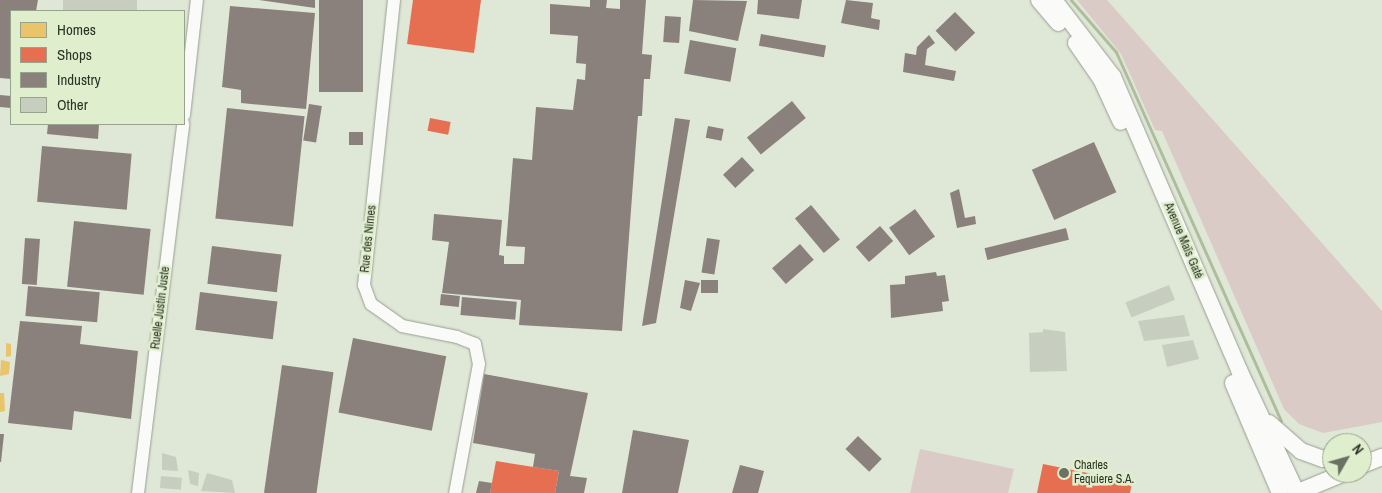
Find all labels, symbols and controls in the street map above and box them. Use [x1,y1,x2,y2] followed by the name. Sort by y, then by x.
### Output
[10,10,185,125] legend
[57,19,96,40] text: Homes
[57,44,92,65] text: Shops
[57,69,101,90] text: Industry
[57,94,88,115] text: Other
[1160,201,1206,281] street label: Avenue Maïs Gaté
[358,205,380,273] street label: Rue des Nimes
[149,266,173,350] street label: Ruelle Justin Juste
[1322,433,1372,483] north arrow
[1348,441,1368,458] text: N
[1074,459,1134,487] place label: Charles Fequiere S.A.
[1058,467,1070,479] marker: Charles Fequiere S.A.

